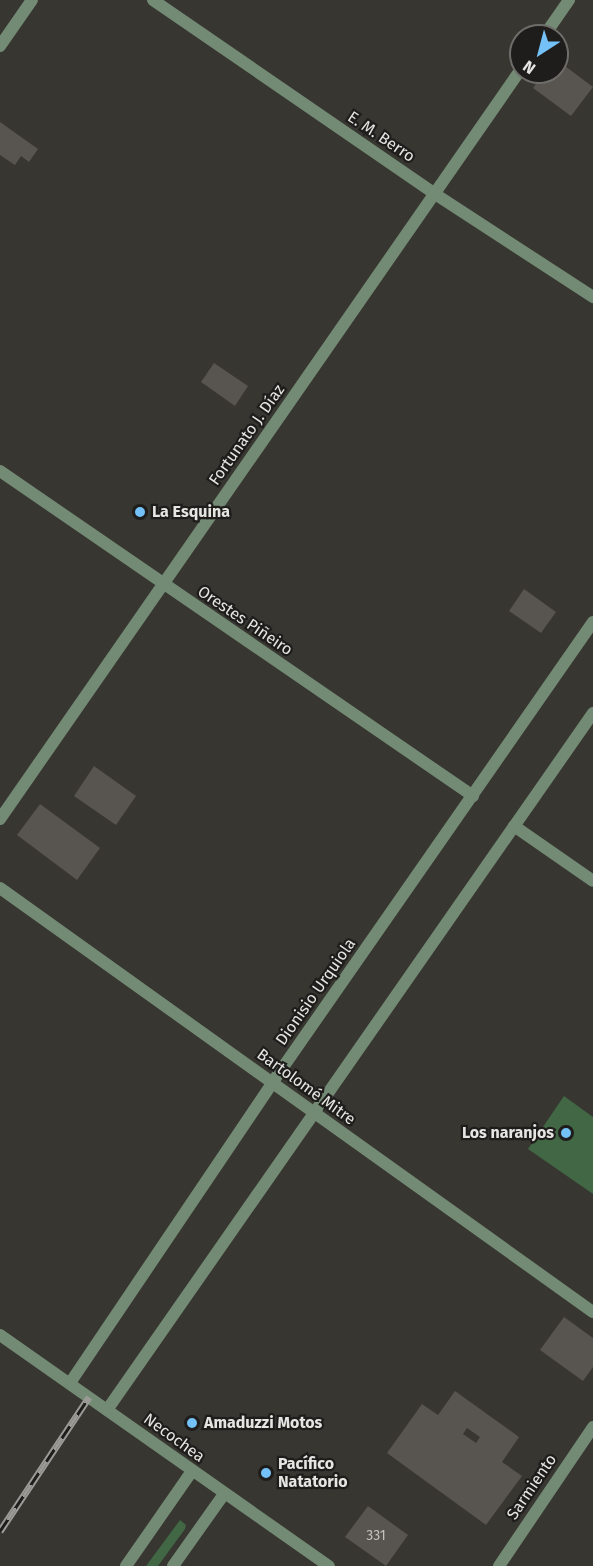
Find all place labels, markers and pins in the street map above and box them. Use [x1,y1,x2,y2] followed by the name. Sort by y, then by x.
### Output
[152,502,230,522] place label: La Esquina
[133,505,147,519] marker: La Esquina
[462,1123,554,1143] place label: Los naranjos
[559,1126,573,1140] marker: Los naranjos
[204,1413,322,1433] place label: Amaduzzi Motos
[185,1416,199,1430] marker: Amaduzzi Motos
[278,1454,348,1492] place label: Pacífico Natatorio
[259,1466,273,1480] marker: Pacífico Natatorio

